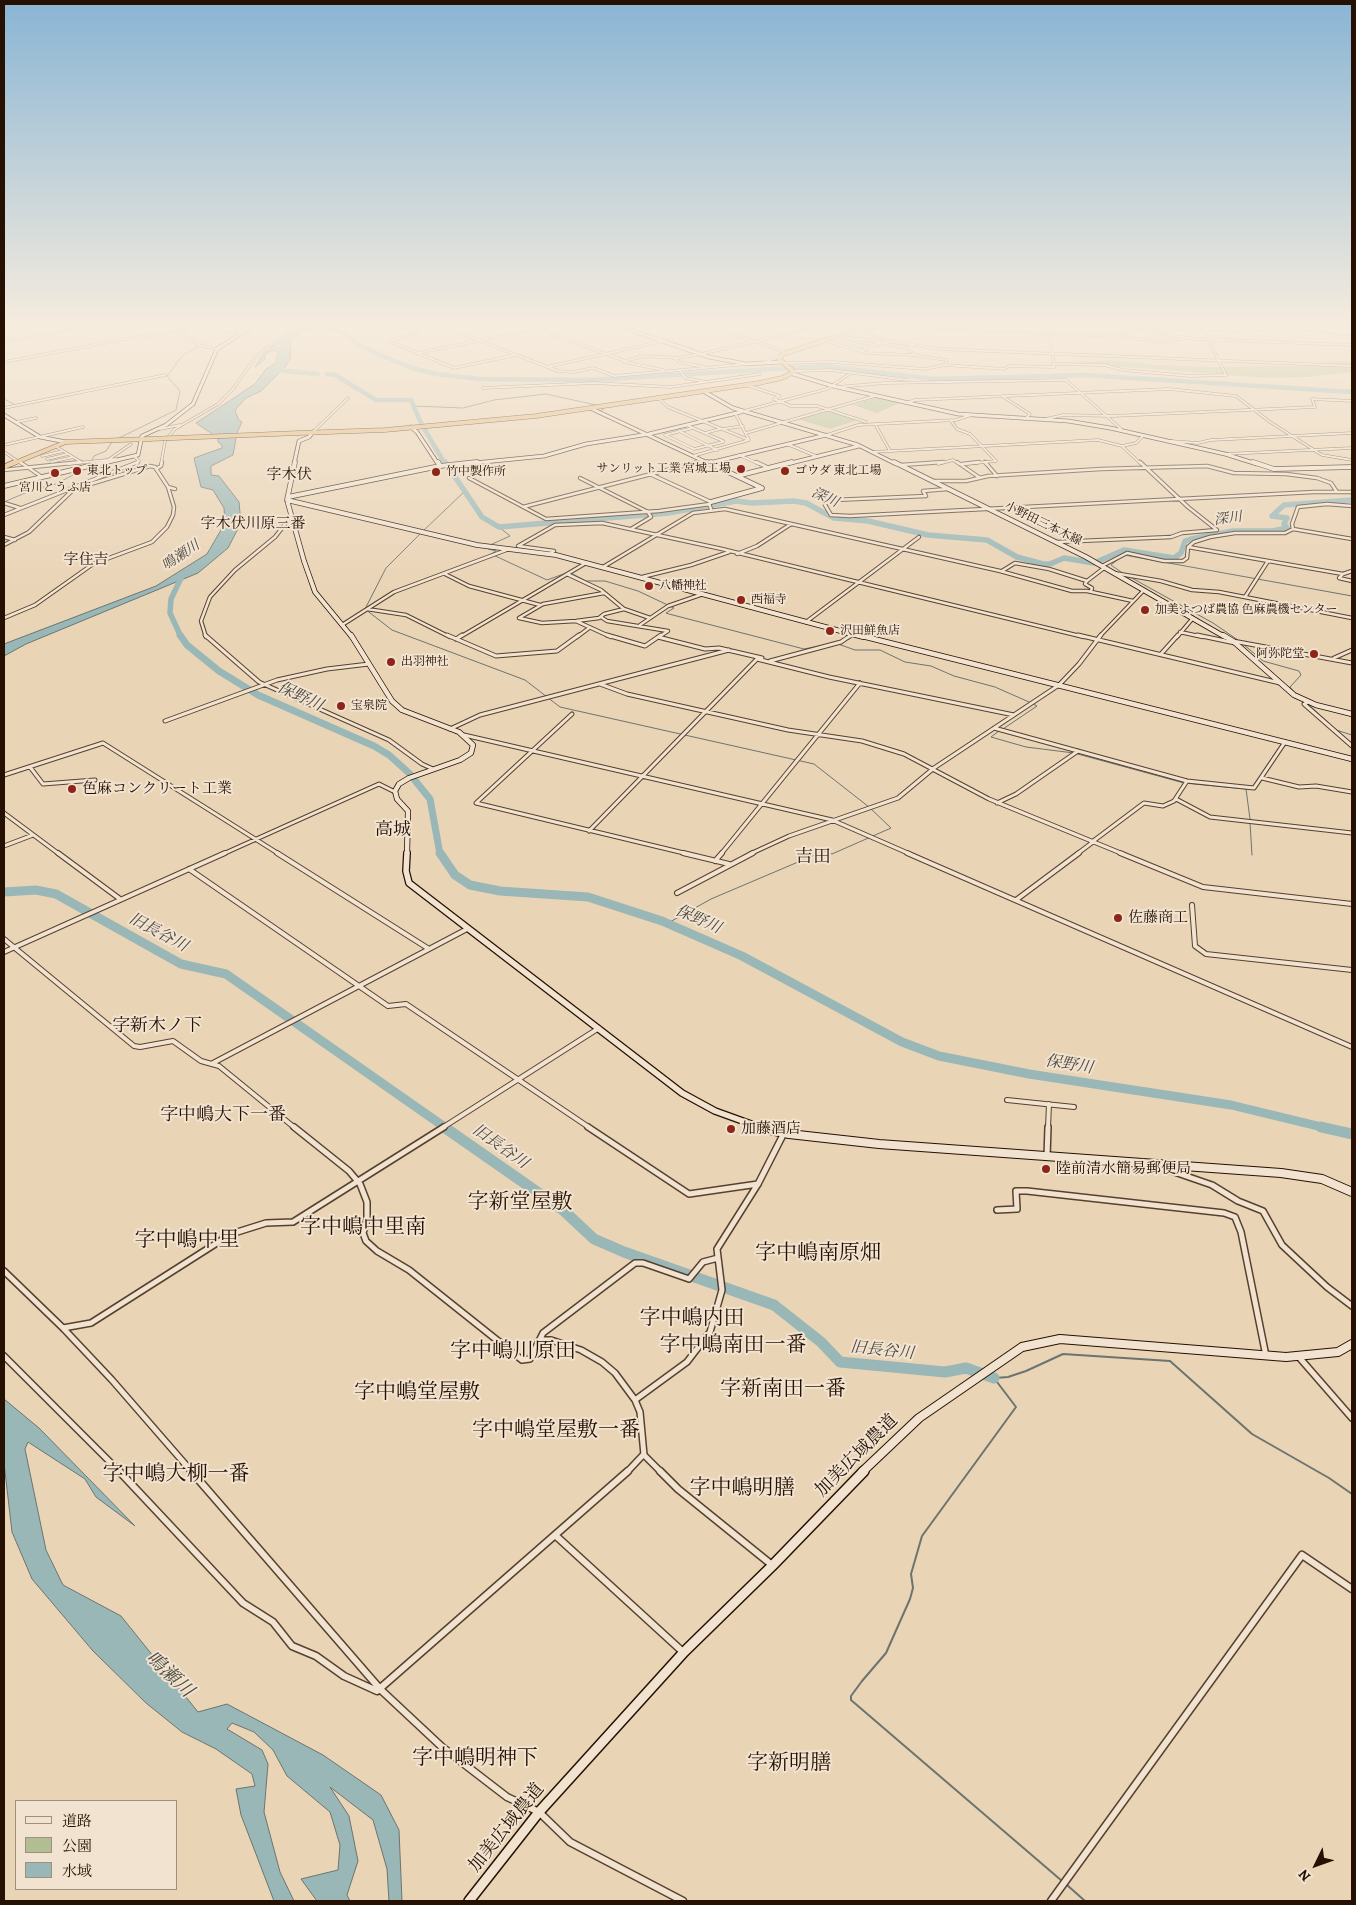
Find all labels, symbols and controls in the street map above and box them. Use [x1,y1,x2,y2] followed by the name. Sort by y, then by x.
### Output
[597,462,731,476] place label: サンリット工業 宮城工場
[735,463,747,475] marker: サンリット工業 宮城工場
[87,464,147,478] place label: 東北トップ
[795,464,881,478] place label: ゴウダ 東北工場
[71,465,83,477] marker: 東北トップ
[446,465,506,479] place label: 竹中製作所
[779,465,791,477] marker: ゴウダ 東北工場
[267,466,311,484] district label: 字木伏
[430,466,442,478] marker: 竹中製作所
[49,467,61,479] marker: 宮川とうふ店
[19,481,91,495] place label: 宮川とうふ店
[809,485,841,511] water label: 深川
[1002,499,1084,549] street label: 小野田三本木線
[1213,509,1243,529] water label: 深川
[201,515,305,533] district label: 字木伏川原三番
[159,537,203,575] water label: 鳴瀬川
[64,551,108,569] district label: 字住吉
[659,579,707,593] place label: 八幡神社
[643,580,655,592] marker: 八幡神社
[751,593,787,607] place label: 西福寺
[735,594,747,606] marker: 西福寺
[1155,603,1337,617] place label: 加美よつば農協 色麻農機センター
[1139,604,1151,616] marker: 加美よつば農協 色麻農機センター
[840,624,900,638] place label: 沢田鮮魚店
[824,625,836,637] marker: 沢田鮮魚店
[1256,647,1304,661] place label: 阿弥陀堂
[1308,648,1320,660] marker: 阿弥陀堂
[401,655,449,669] place label: 出羽神社
[385,656,397,668] marker: 出羽神社
[274,678,326,716] water label: 保野川
[351,699,387,713] place label: 宝泉院
[335,700,347,712] marker: 宝泉院
[82,780,232,798] place label: 色麻コンクリート工業
[66,783,78,795] marker: 色麻コンクリート工業
[375,820,411,842] district label: 高城
[795,847,831,869] district label: 吉田
[672,901,724,939] water label: 保野川
[1128,909,1188,927] place label: 佐藤商工
[125,910,191,956] water label: 旧長谷川
[1112,912,1124,924] marker: 佐藤商工
[112,1016,202,1038] district label: 字新木ノ下
[1044,1052,1094,1078] water label: 保野川
[160,1105,286,1127] district label: 字中嶋大下一番
[741,1120,801,1138] place label: 加藤酒店
[468,1121,532,1173] water label: 旧長谷川
[725,1123,737,1135] marker: 加藤酒店
[1056,1160,1191,1178] place label: 陸前清水簡易郵便局
[1040,1163,1052,1175] marker: 陸前清水簡易郵便局
[468,1190,572,1216] district label: 字新堂屋敷
[300,1215,426,1241] district label: 字中嶋中里南
[135,1228,239,1254] district label: 字中嶋中里
[755,1241,881,1267] district label: 字中嶋南原畑
[640,1306,744,1332] district label: 字中嶋内田
[660,1333,806,1359] district label: 字中嶋南田一番
[849,1338,915,1364] water label: 旧長谷川
[450,1339,576,1365] district label: 字中嶋川原田
[720,1377,846,1403] district label: 字新南田一番
[354,1380,480,1406] district label: 字中嶋堂屋敷
[811,1410,903,1502] street label: 加美広域農道
[472,1418,640,1444] district label: 字中嶋堂屋敷一番
[103,1462,249,1488] district label: 字中嶋大柳一番
[690,1476,794,1502] district label: 字中嶋明膳
[140,1647,198,1703] water label: 鳴瀬川
[412,1746,538,1772] district label: 字中嶋明神下
[747,1751,831,1777] district label: 字新明膳
[465,1779,549,1877] street label: 加美広域農道
[15,1800,178,1890] legend
[62,1811,92,1831] text: 道路
[62,1836,92,1856] text: 公園
[1291,1840,1341,1890] north arrow
[62,1861,92,1881] text: 水域
[1294,1865,1315,1886] text: N

